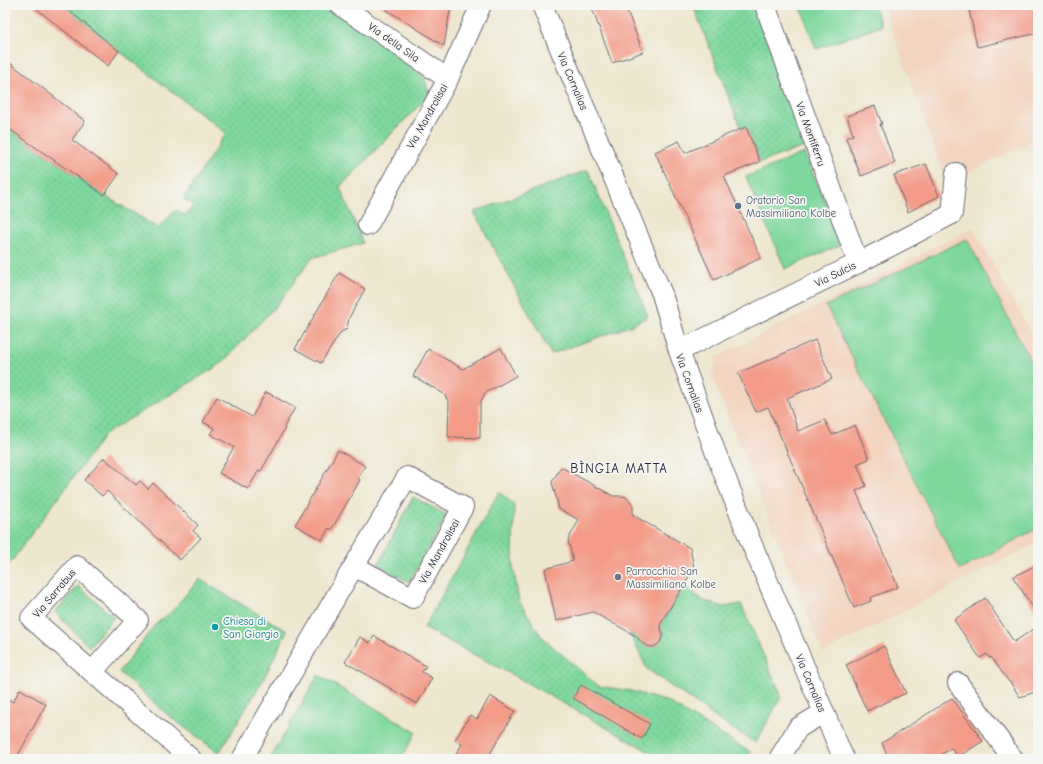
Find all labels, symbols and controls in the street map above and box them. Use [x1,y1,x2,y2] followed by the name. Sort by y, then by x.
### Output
[365,20,422,65] street label: Via della Sila
[555,50,591,112] street label: Via Cornalias
[404,82,451,151] street label: Via Mandrolisai
[793,100,828,168] street label: Via Montiferru
[746,194,837,220] place label: Oratorio San Massimiliano Kolbe
[733,201,743,211] marker: Oratorio San Massimiliano Kolbe
[812,259,858,290] street label: Via Sulcis
[673,352,706,415] street label: Via Cornalias
[570,460,668,476] district label: BÌNGIA MATTA
[416,517,463,586] street label: Via Mandrolisai
[626,565,717,591] place label: Parrocchia San Massimiliano Kolbe
[30,566,79,620] street label: Via Sarrabus
[613,572,623,582] marker: Parrocchia San Massimiliano Kolbe
[223,615,279,641] place label: Chiesa di San Giorgio
[210,622,220,632] marker: Chiesa di San Giorgio
[793,652,829,714] street label: Via Cornalias

